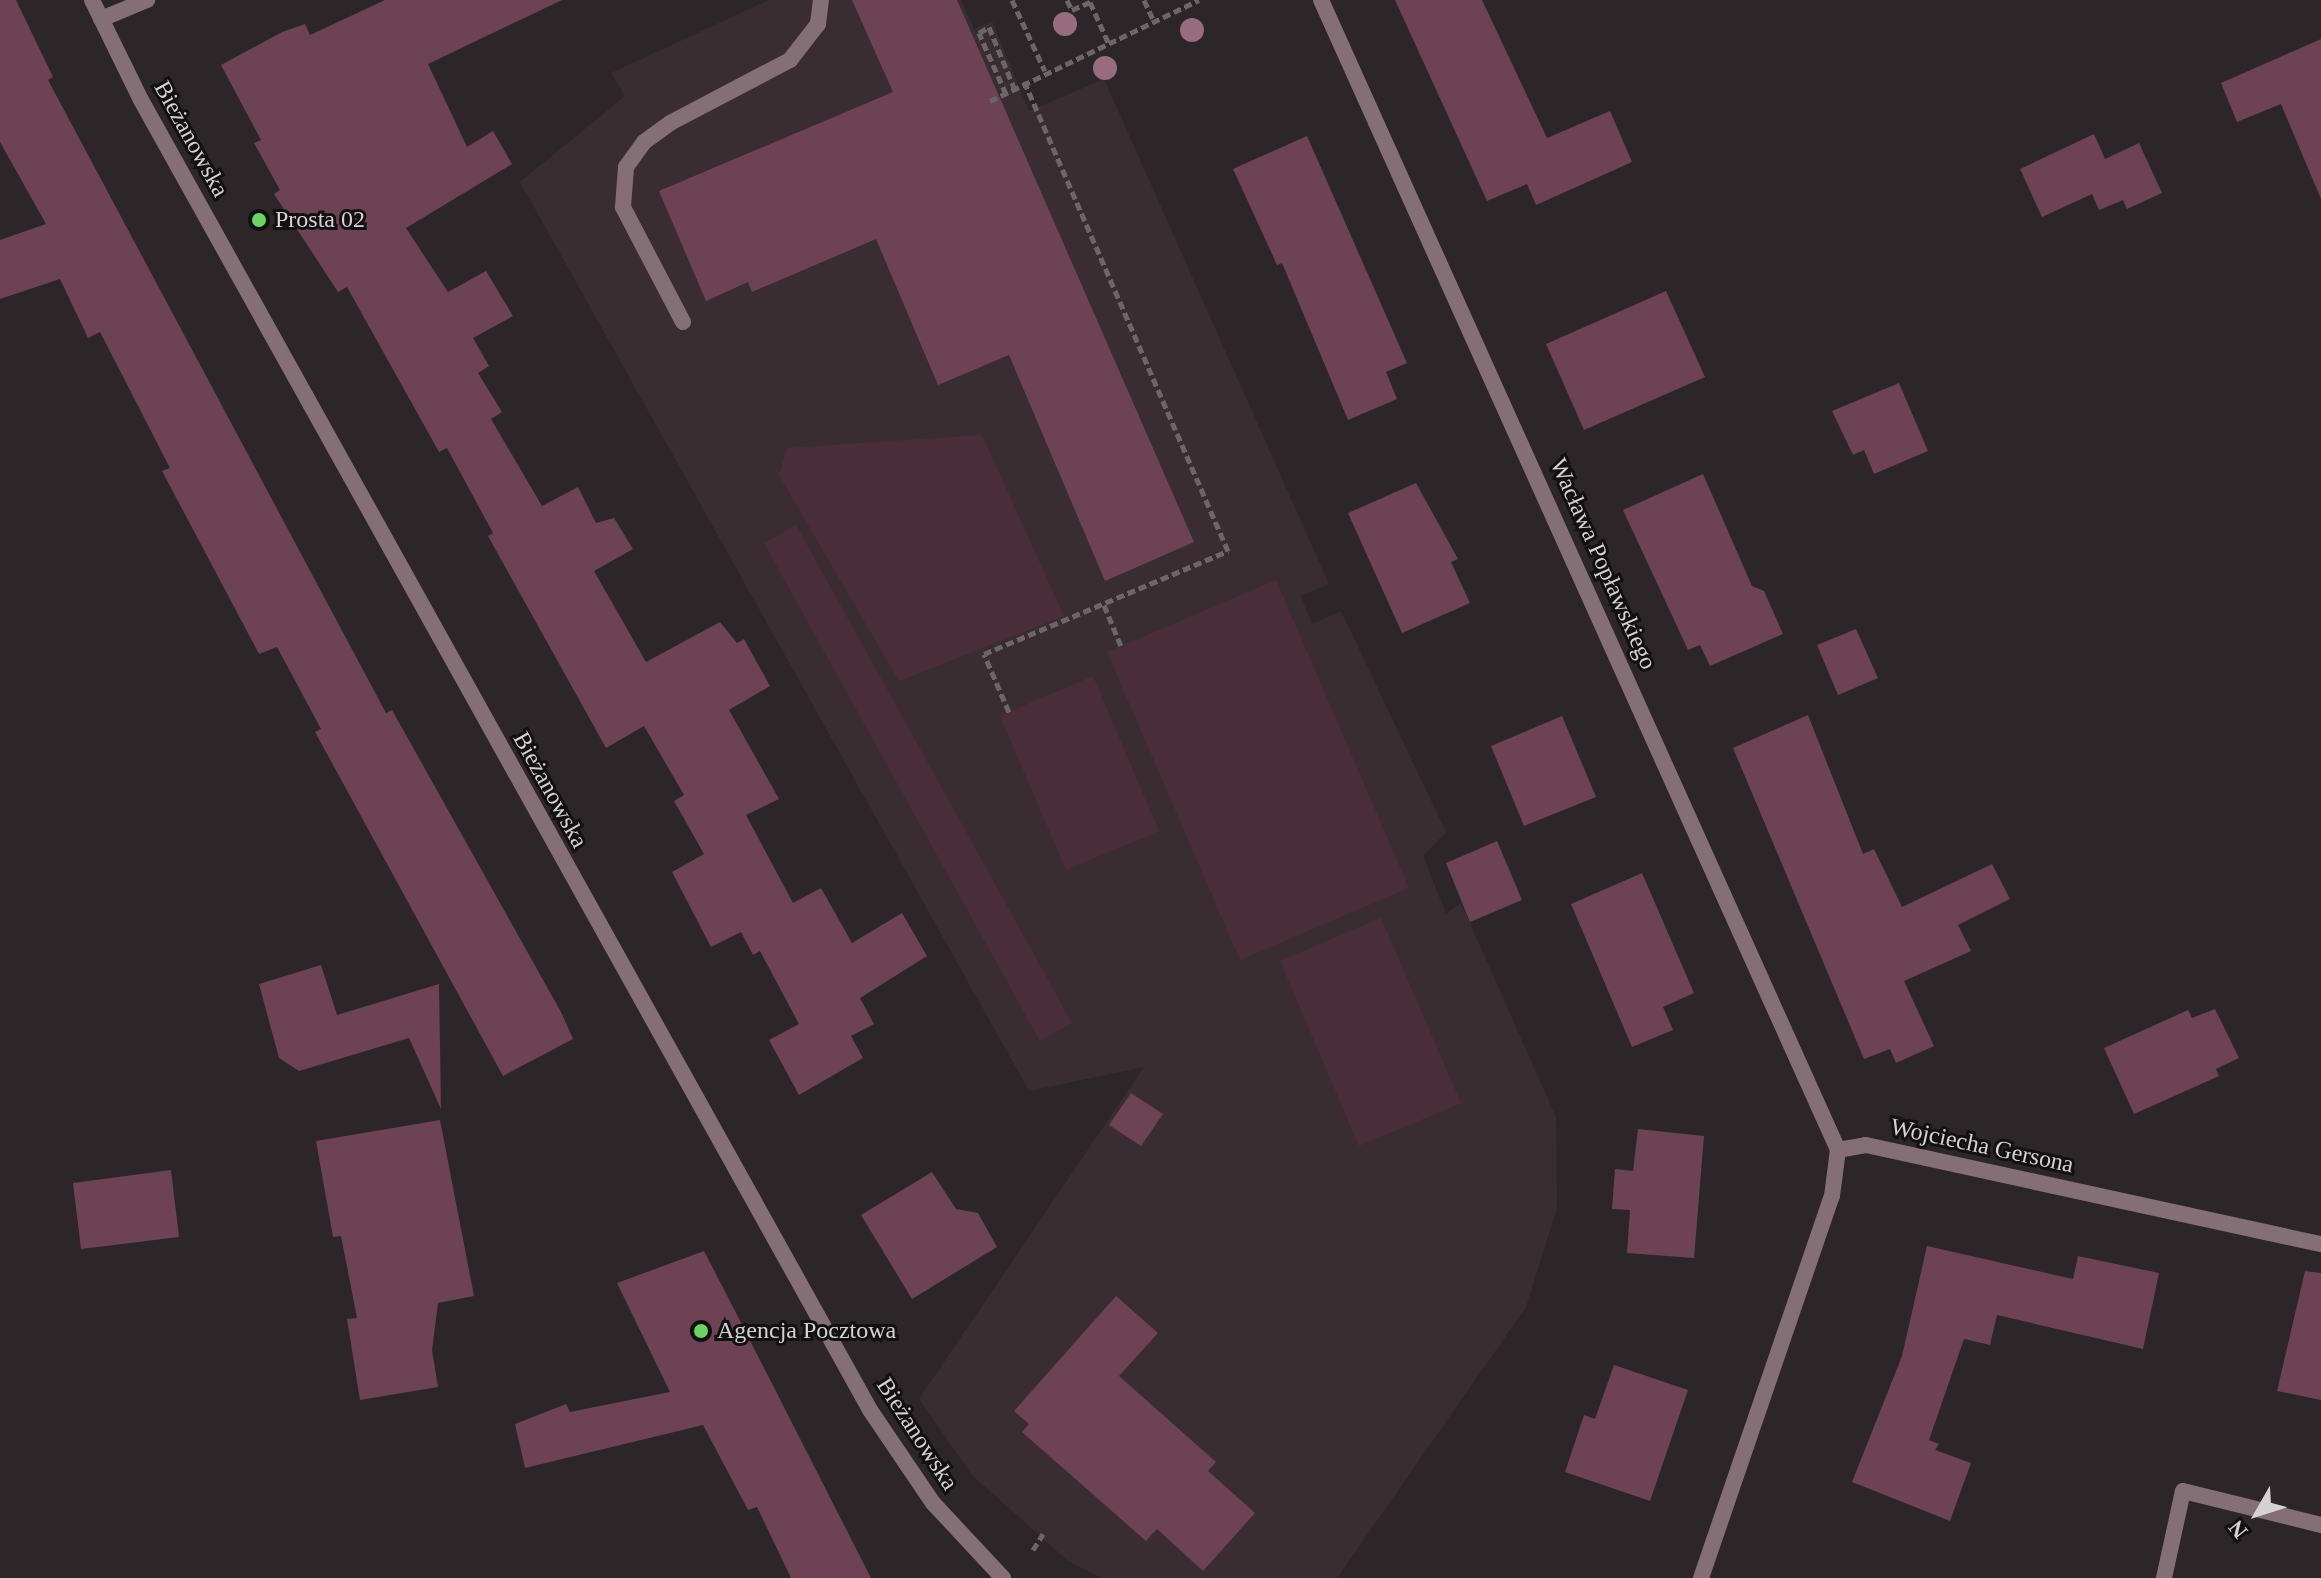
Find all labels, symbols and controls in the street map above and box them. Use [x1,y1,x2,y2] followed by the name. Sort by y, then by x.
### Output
[147,76,235,202] street label: Bieżanowska
[275,206,365,234] place label: Prosta 02
[250,211,268,229] marker: Prosta 02
[1543,454,1663,674] street label: Wacława Popławskiego
[506,727,594,853] street label: Bieżanowska
[1888,1113,2076,1179] street label: Wojciecha Gersona
[717,1317,896,1345] place label: Agencja Pocztowa
[692,1322,710,1340] marker: Agencja Pocztowa
[870,1373,964,1495] street label: Bieżanowska
[2217,1474,2297,1554] north arrow
[2223,1515,2253,1543] text: N

